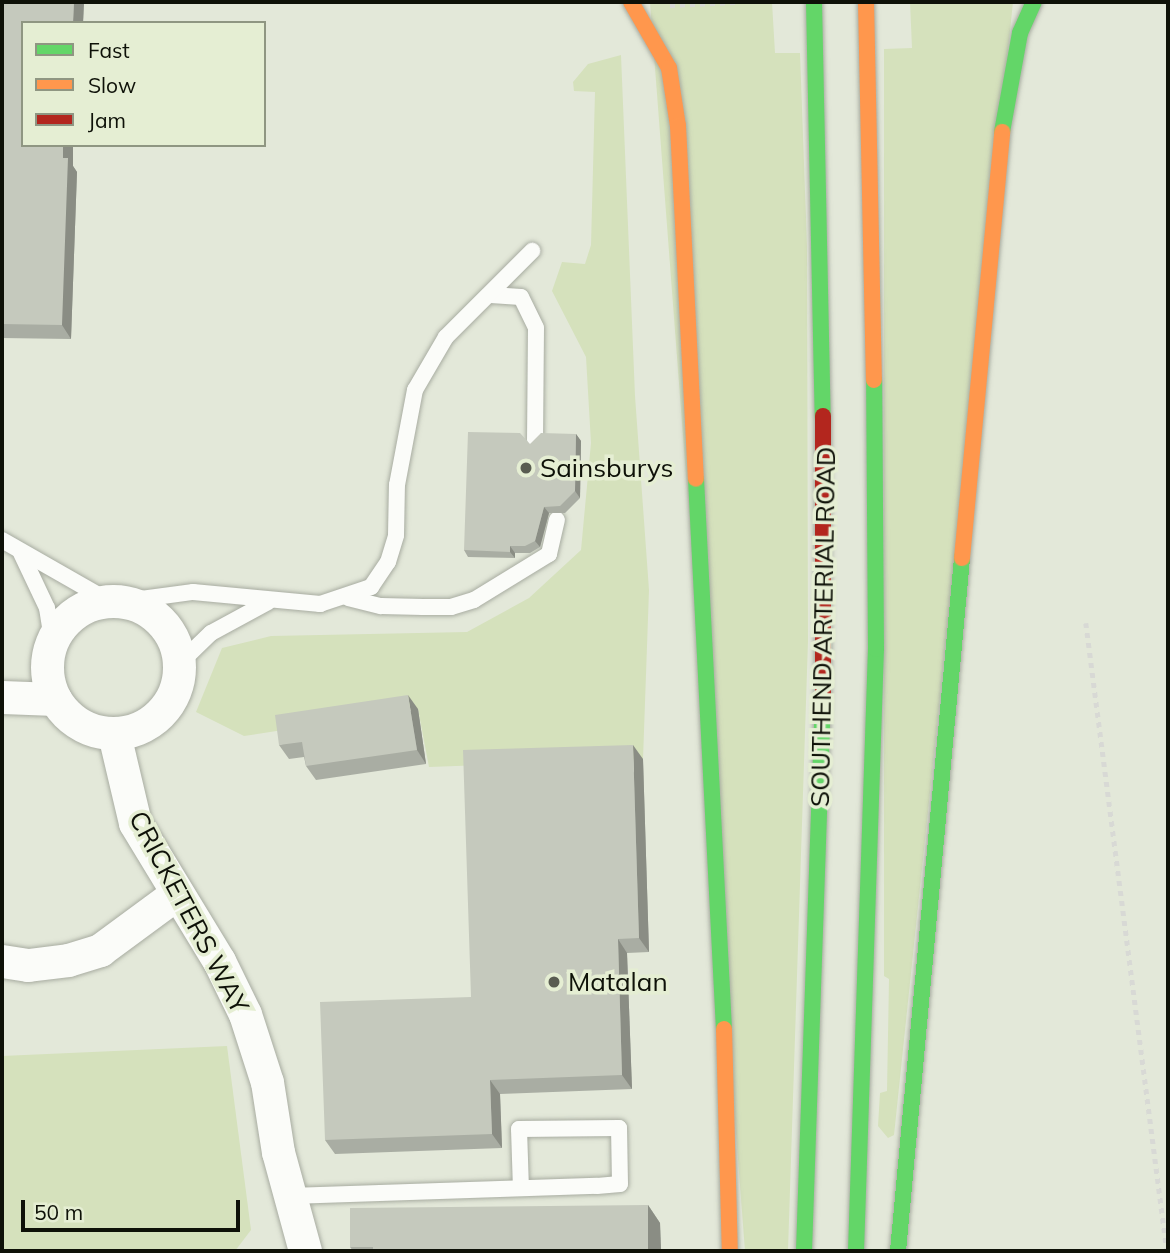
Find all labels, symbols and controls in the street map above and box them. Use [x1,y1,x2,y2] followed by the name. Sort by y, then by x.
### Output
[21,21,266,147] legend
[88,37,130,63] text: Fast
[88,72,136,98] text: Slow
[88,107,126,133] text: Jam
[804,447,842,807] street label: SOUTHEND ARTERIAL ROAD
[540,452,673,484] place label: Sainsburys
[518,460,534,476] marker: Sainsburys
[123,806,255,1018] street label: CRICKETERS WAY
[568,966,668,998] place label: Matalan
[546,974,562,990] marker: Matalan
[24,1186,243,1230] scale bar
[34,1199,83,1225] text: 50 m

